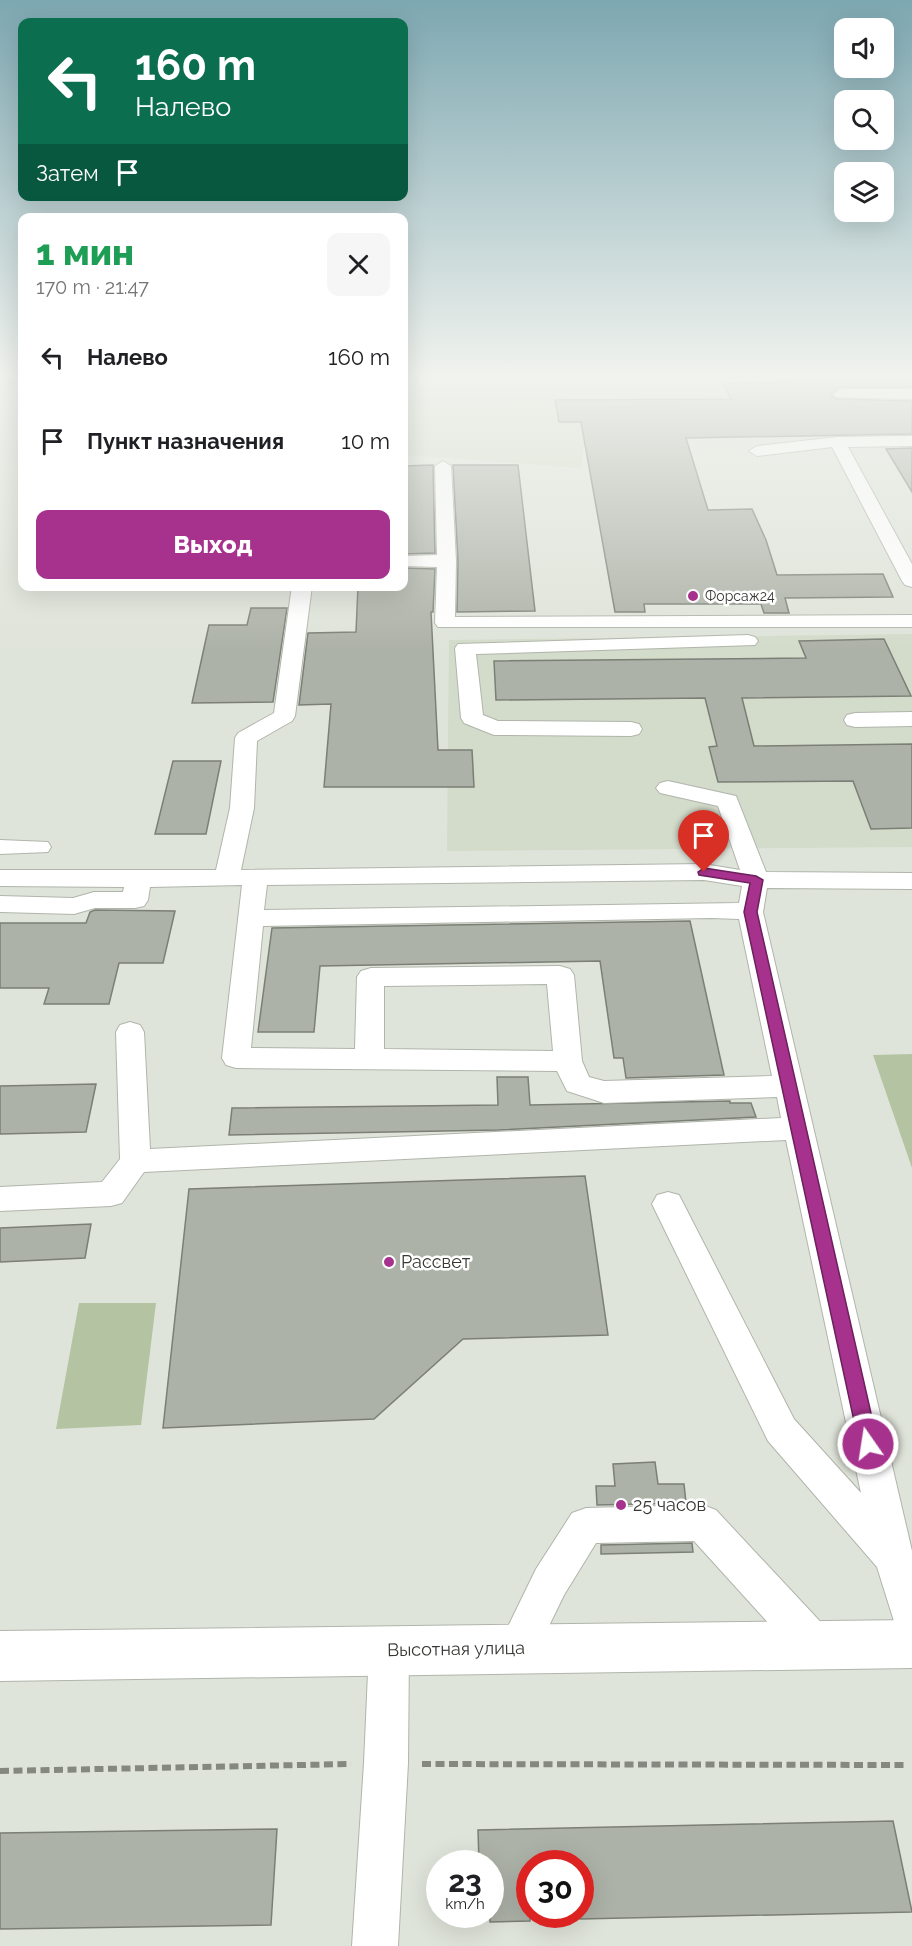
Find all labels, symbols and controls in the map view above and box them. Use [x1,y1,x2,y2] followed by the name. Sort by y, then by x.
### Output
[834,18,894,222] map controls
[834,18,894,78] button: sound
[135,41,256,90] text: 160 m
[36,42,114,120] icon: left
[834,90,894,150] button: search
[135,91,231,122] text: Налево
[111,156,144,189] icon: arrive
[36,160,99,186] text: Затем
[834,162,894,222] button: layers
[36,231,134,273] text: 1 мин
[327,233,390,296] button: close
[36,275,149,299] text: 170 m · 21:47
[36,341,69,374] icon: left
[87,344,168,370] text: Налево
[328,344,390,370] text: 160 m
[36,425,69,458] icon: arrive
[87,428,284,454] text: Пункт назначения
[341,428,390,454] text: 10 m
[36,510,390,579] button: Выход
[705,588,775,604] place label: Форсаж24
[686,589,700,603] marker: Форсаж24
[678,810,729,872] pin
[687,819,720,852] icon: arrive
[401,1251,471,1272] place label: Рассвет
[382,1255,396,1269] marker: Рассвет
[836,1412,900,1476] position arrow
[633,1494,706,1515] place label: 25 часов
[614,1498,628,1512] marker: 25 часов
[387,1637,525,1660] street label: Высотная улица
[516,1850,594,1928] speed limit sign: 30
[448,1864,482,1899] text: 23
[445,1895,485,1913] text: km/h

